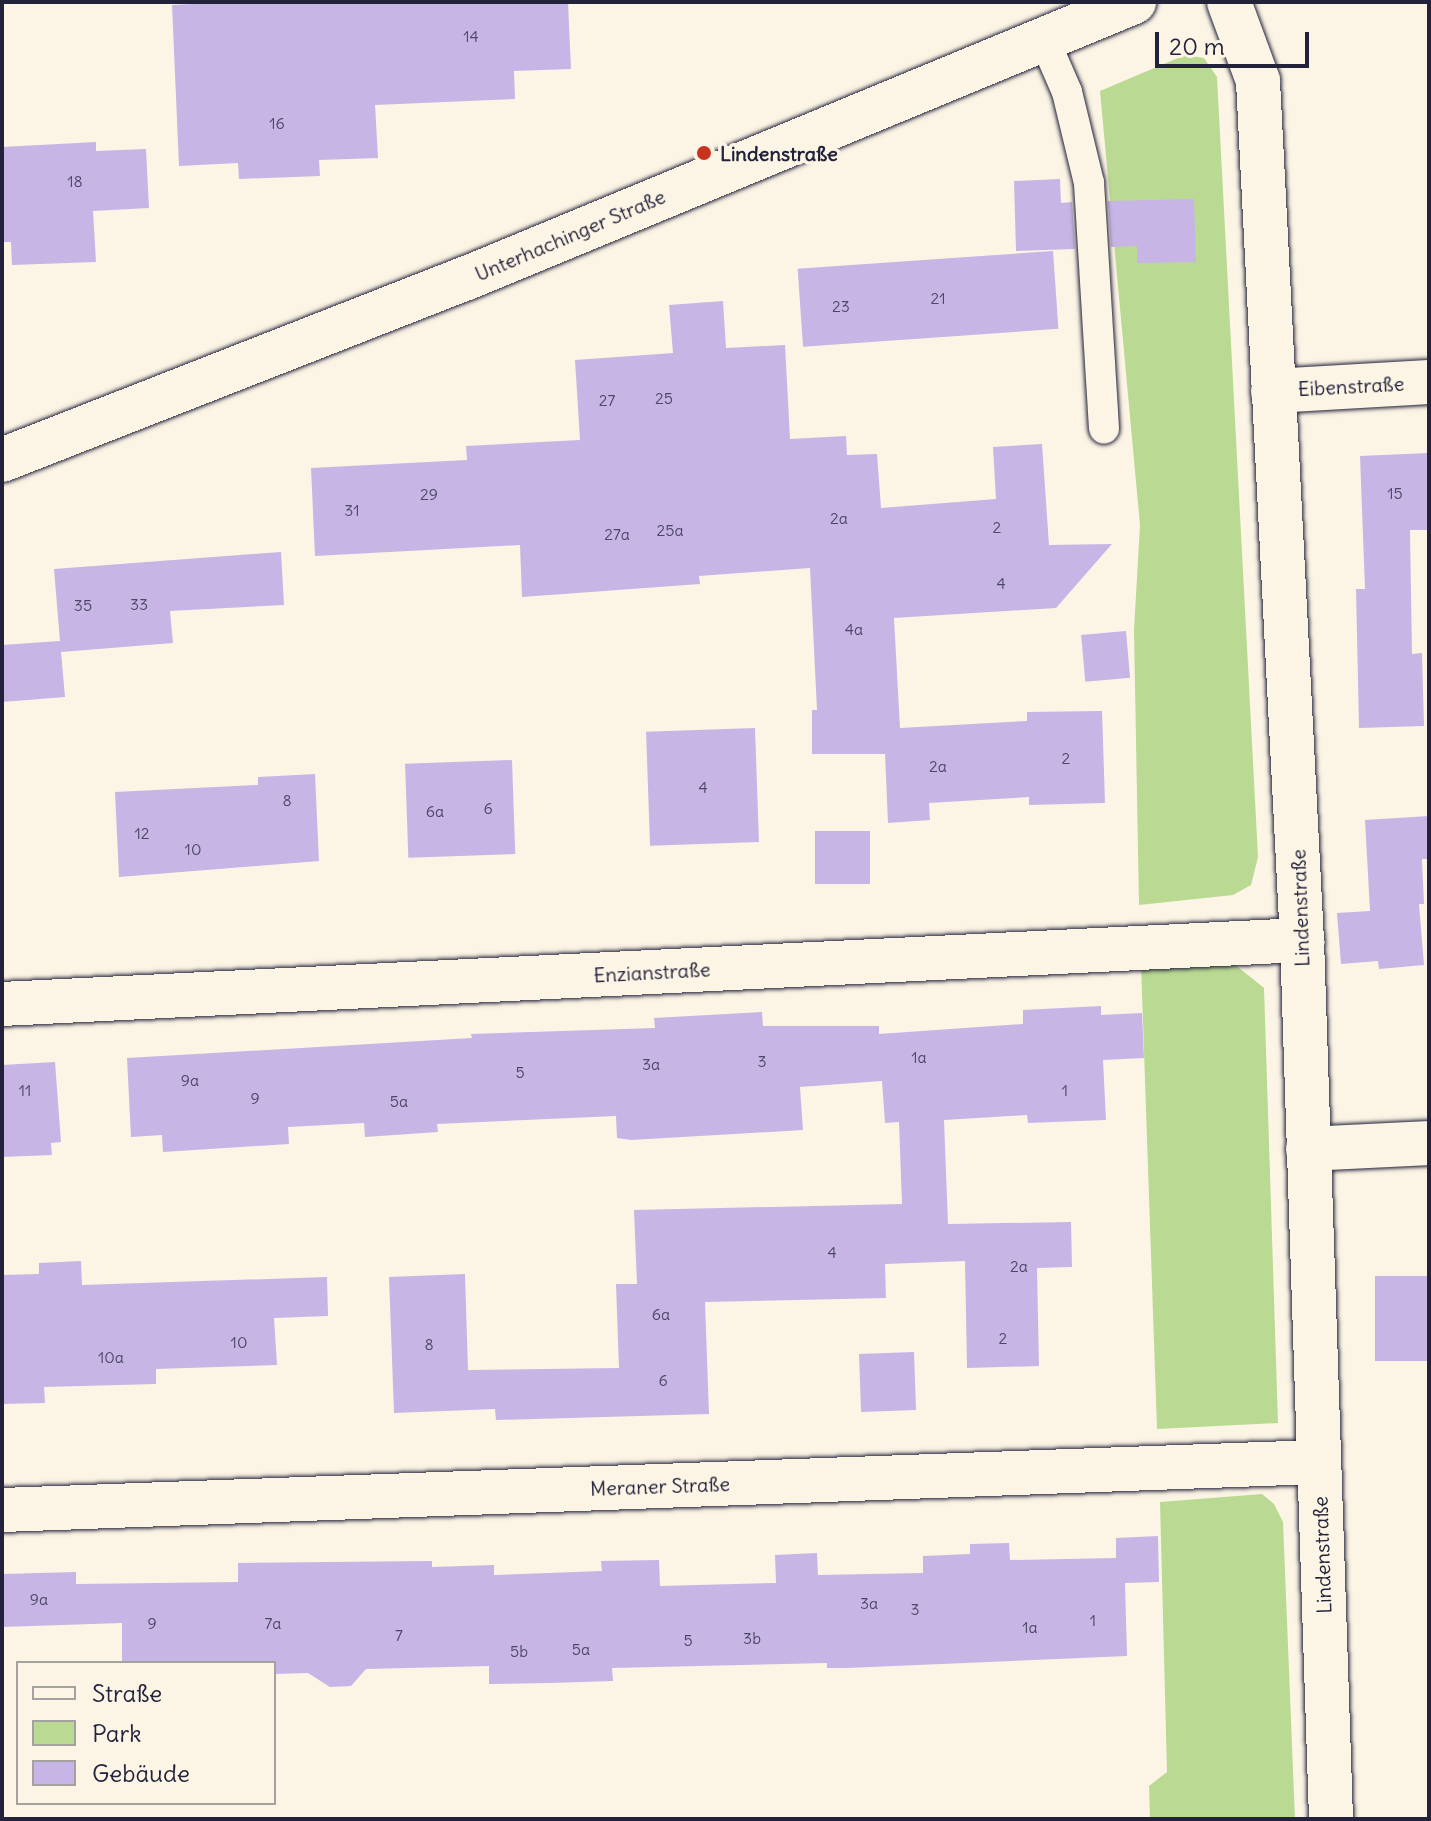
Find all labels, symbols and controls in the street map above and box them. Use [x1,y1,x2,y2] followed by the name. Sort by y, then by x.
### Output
[1159,16,1313,66] scale bar
[463,26,479,46] house number: 14
[1169,31,1225,61] text: 20 m
[269,113,285,133] house number: 16
[720,141,838,165] place label: Lindenstraße
[695,144,713,162] marker: Lindenstraße
[67,171,83,191] house number: 18
[471,184,669,286] street label: Unterhachinger Straße
[930,288,946,308] house number: 21
[832,296,850,316] house number: 23
[1297,371,1405,401] street label: Eibenstraße
[655,388,673,408] house number: 25
[599,390,615,410] house number: 27
[1387,483,1403,503] house number: 15
[420,484,438,504] house number: 29
[344,500,360,520] house number: 31
[830,508,848,528] house number: 2a
[993,517,1001,537] house number: 2
[656,520,684,540] house number: 25a
[604,524,630,544] house number: 27a
[996,573,1006,593] house number: 4
[130,594,148,614] house number: 33
[74,595,92,615] house number: 35
[845,619,863,639] house number: 4a
[1062,748,1070,768] house number: 2
[929,756,947,776] house number: 2a
[698,777,708,797] house number: 4
[282,790,292,810] house number: 8
[483,798,493,818] house number: 6
[426,801,444,821] house number: 6a
[134,823,150,843] house number: 12
[185,839,201,859] house number: 10
[1286,849,1314,967] street label: Lindenstraße
[593,957,711,987] street label: Enzianstraße
[911,1047,927,1067] house number: 1a
[757,1051,767,1071] house number: 3
[642,1054,660,1074] house number: 3a
[515,1062,525,1082] house number: 5
[181,1070,199,1090] house number: 9a
[19,1080,31,1100] house number: 11
[1062,1080,1068,1100] house number: 1
[250,1088,260,1108] house number: 9
[390,1091,408,1111] house number: 5a
[827,1242,837,1262] house number: 4
[1010,1256,1028,1276] house number: 2a
[652,1304,670,1324] house number: 6a
[999,1328,1007,1348] house number: 2
[231,1332,247,1352] house number: 10
[424,1334,434,1354] house number: 8
[98,1347,124,1367] house number: 10a
[658,1370,668,1390] house number: 6
[590,1472,730,1500] street label: Meraner Straße
[1308,1496,1336,1614] street label: Lindenstraße
[30,1589,48,1609] house number: 9a
[860,1593,878,1613] house number: 3a
[910,1599,920,1619] house number: 3
[1090,1610,1096,1630] house number: 1
[147,1613,157,1633] house number: 9
[265,1613,281,1633] house number: 7a
[1022,1617,1038,1637] house number: 1a
[395,1625,403,1645] house number: 7
[743,1628,761,1648] house number: 3b
[683,1630,693,1650] house number: 5
[572,1639,590,1659] house number: 5a
[510,1641,528,1661] house number: 5b
[16,1661,276,1805] legend
[92,1678,162,1708] text: Straße
[92,1718,142,1748] text: Park
[92,1758,190,1788] text: Gebäude

